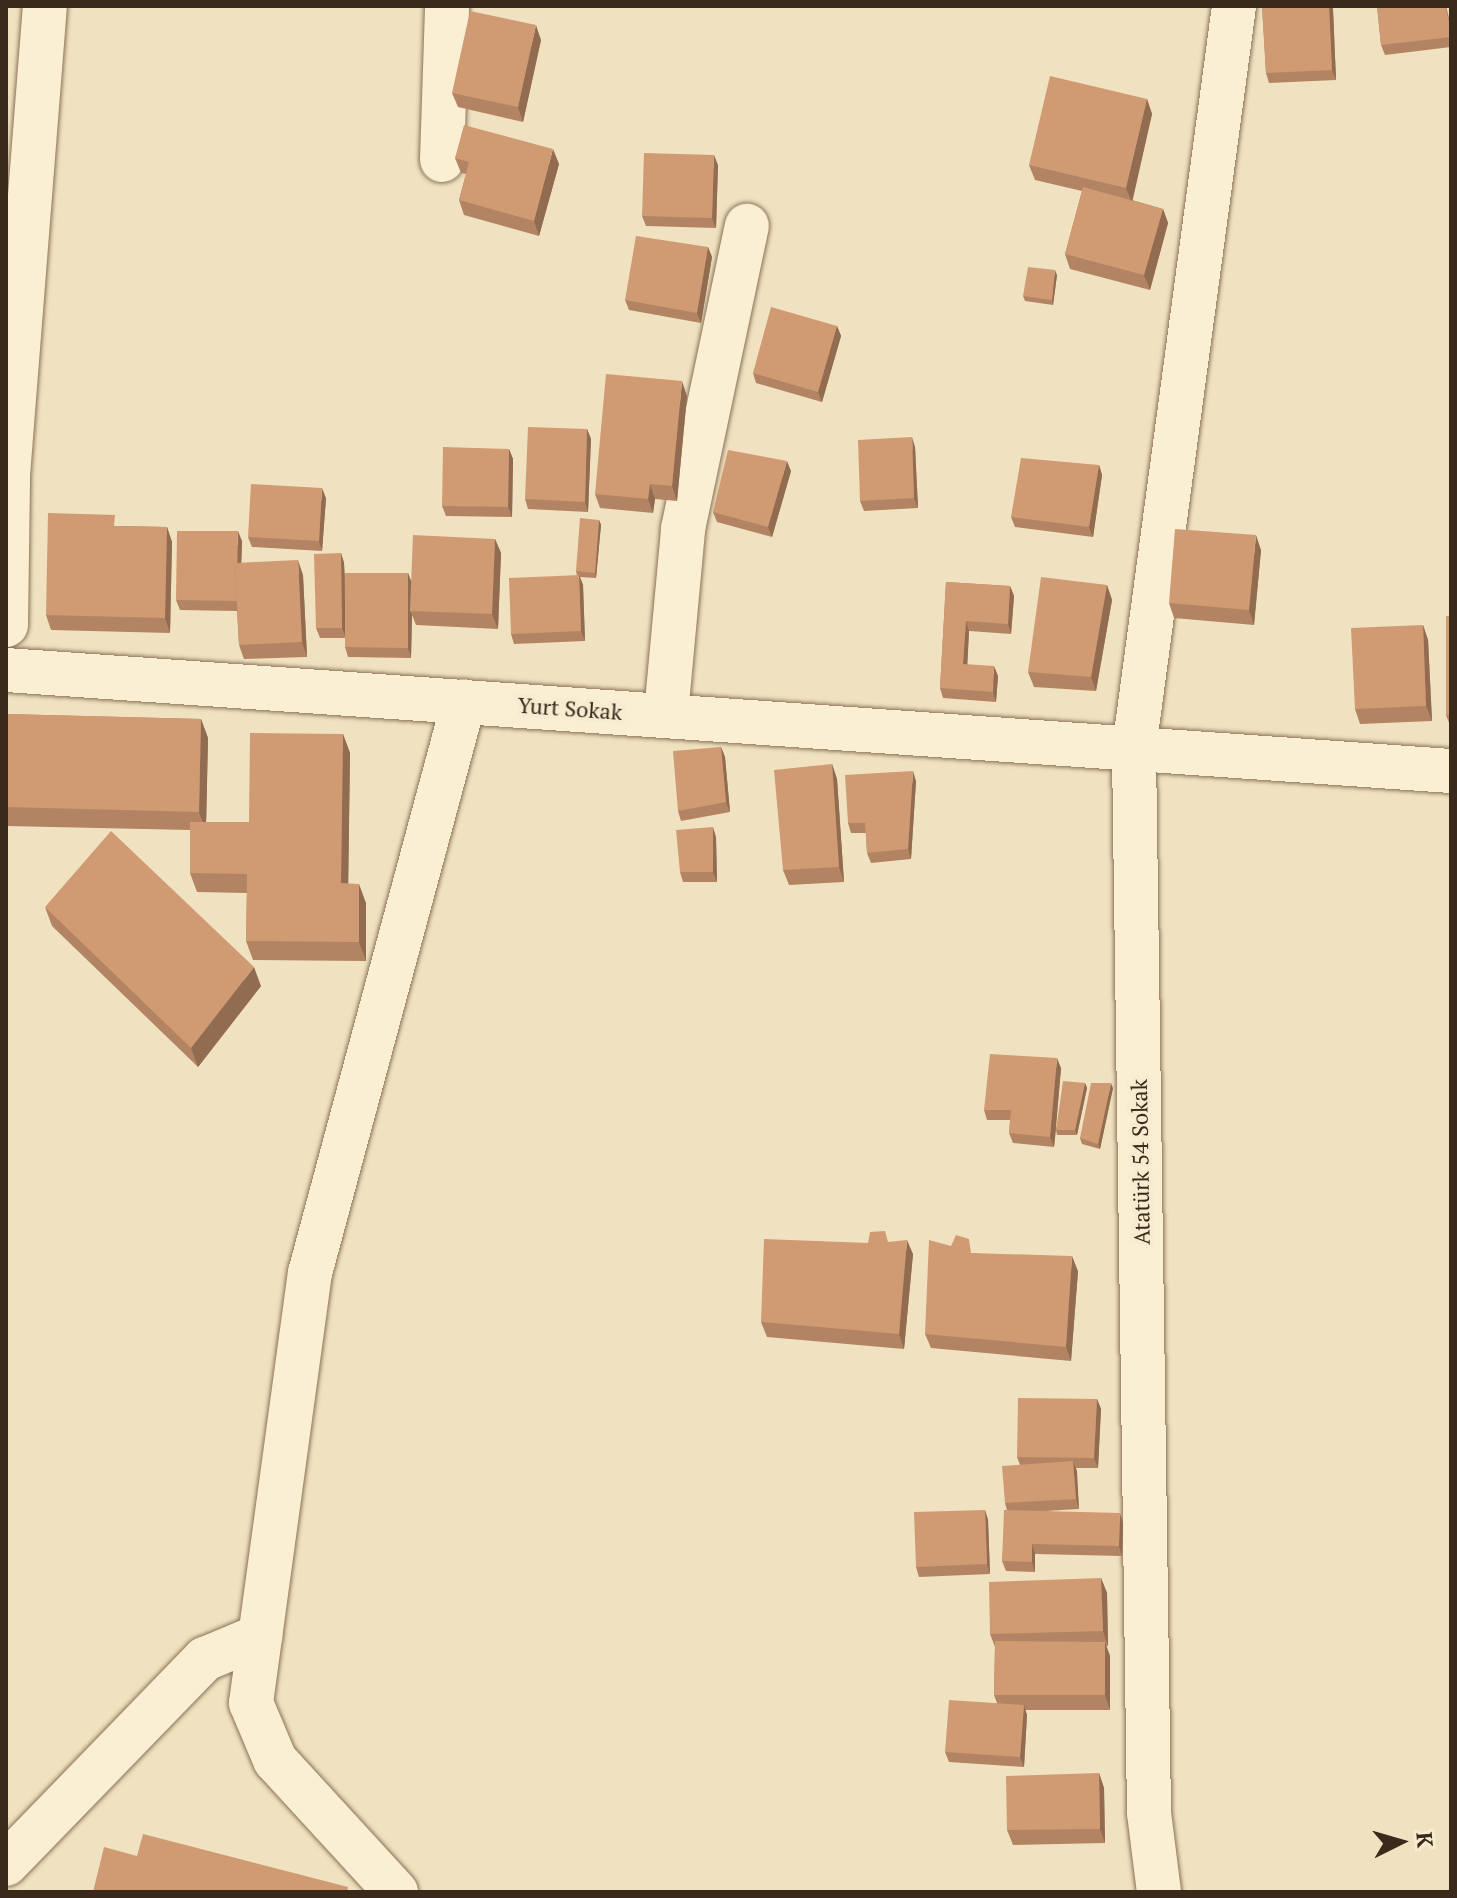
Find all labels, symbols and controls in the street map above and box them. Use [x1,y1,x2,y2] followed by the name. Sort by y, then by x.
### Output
[517,691,623,725] street label: Yurt Sokak
[1125,1079,1155,1245] street label: Atatürk 54 Sokak
[1361,1802,1441,1882] north arrow
[1410,1831,1441,1849] text: K

